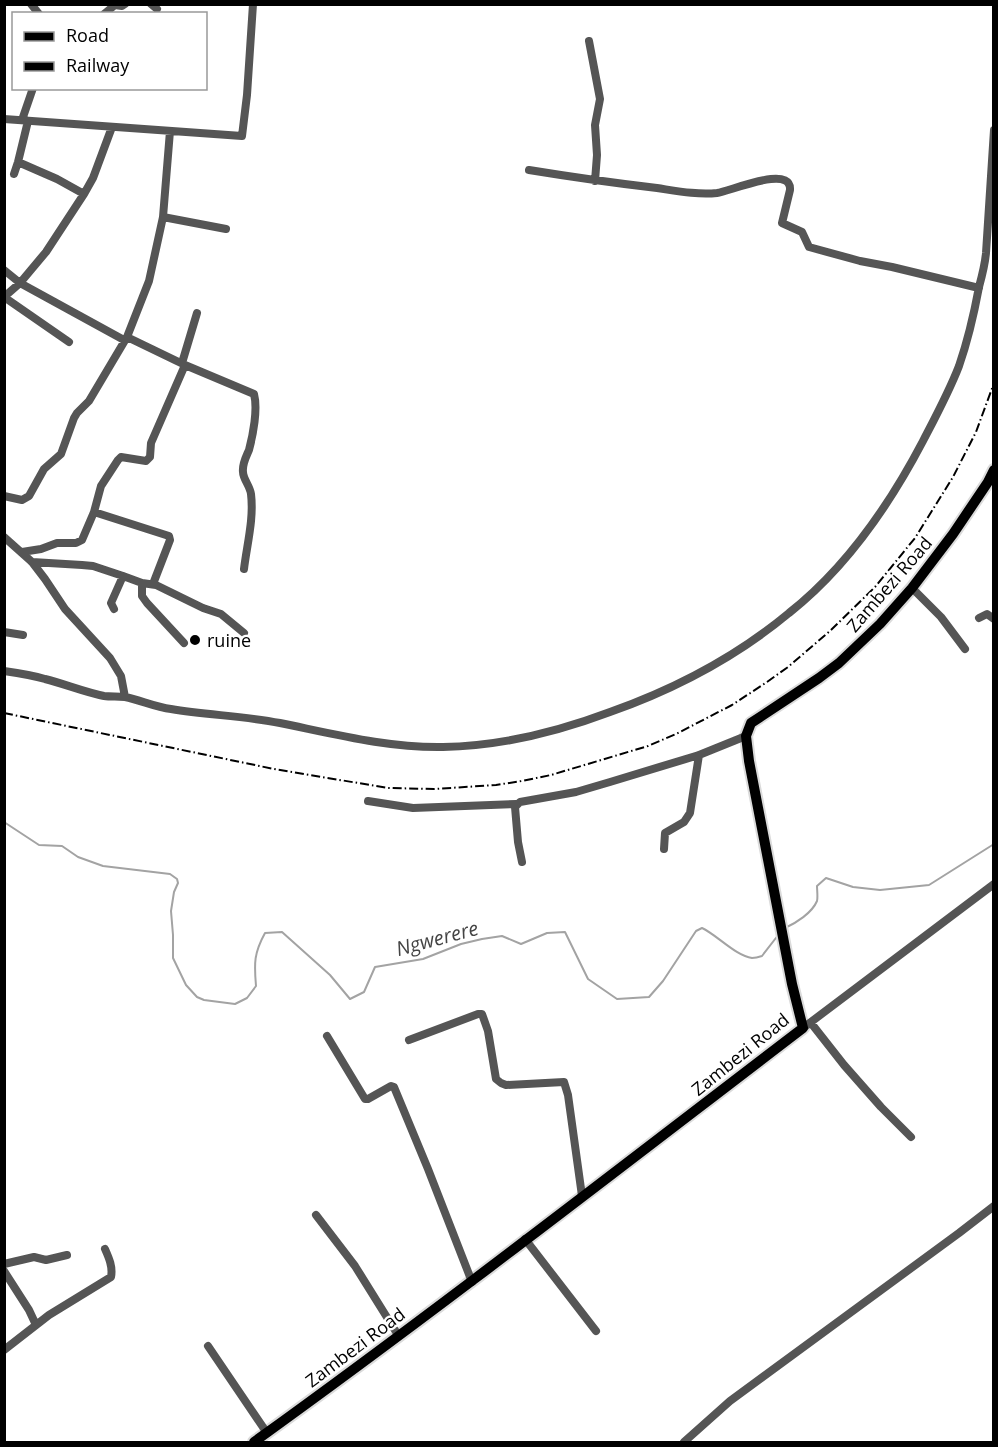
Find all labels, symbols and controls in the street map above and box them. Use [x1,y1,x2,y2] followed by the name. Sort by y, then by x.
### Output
[12,12,207,90] legend
[66,23,109,47] text: Road
[66,53,130,77] text: Railway
[841,531,937,637] street label: Zambezi Road
[207,628,251,652] place label: ruine
[188,633,202,647] marker: ruine
[393,914,481,962] water label: Ngwerere
[686,1007,794,1101] street label: Zambezi Road
[300,1302,410,1392] street label: Zambezi Road

